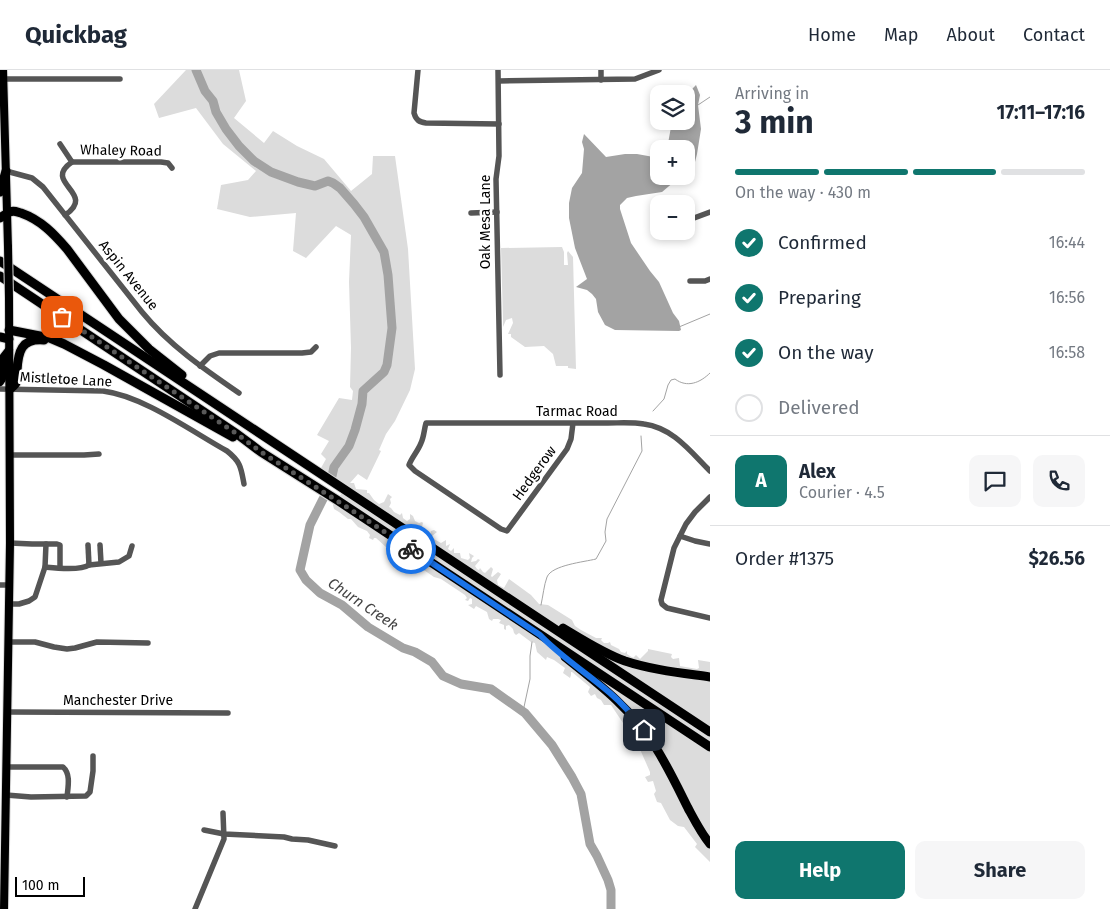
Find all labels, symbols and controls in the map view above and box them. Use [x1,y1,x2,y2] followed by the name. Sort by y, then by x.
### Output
[25,21,127,49] text: Quickbag
[808,24,856,46] text: Home
[884,24,918,46] text: Map
[946,24,995,46] text: About
[1023,24,1085,46] text: Contact
[735,84,809,103] text: Arriving in
[650,85,695,240] map controls
[650,85,695,130] button: layers
[996,101,1085,124] text: 17:11–17:16
[735,103,814,141] text: 3 min
[650,140,695,185] button: +
[80,141,162,160] street label: Whaley Road
[477,175,494,269] street label: Oak Mesa Lane
[735,183,871,202] text: On the way · 430 m
[650,195,695,240] button: −
[735,229,763,257] icon: check
[778,231,867,254] text: Confirmed
[1049,233,1085,252] text: 16:44
[95,237,162,314] street label: Aspin Avenue
[735,284,763,312] icon: check
[778,286,861,309] text: Preparing
[1049,288,1085,307] text: 16:56
[41,296,83,338] pin
[48,303,76,331] icon: bag
[735,339,763,367] icon: check
[778,341,874,364] text: On the way
[1049,343,1085,362] text: 16:58
[19,369,113,390] street label: Mistletoe Lane
[778,396,860,419] text: Delivered
[536,403,618,420] street label: Tarmac Road
[509,443,560,504] street label: Hedgerow
[969,455,1021,507] button: chat
[1033,455,1085,507] button: phone
[799,460,836,483] text: Alex
[755,469,767,492] text: A
[799,483,885,502] text: Courier · 4.5
[386,524,436,574] courier
[397,535,425,563] icon: bike
[735,547,834,570] text: Order #1375
[1029,547,1085,570] text: $26.56
[324,574,402,634] water label: Churn Creek
[63,692,173,709] street label: Manchester Drive
[623,709,665,751] pin
[630,716,658,744] icon: home
[735,841,905,899] button: Help
[915,841,1085,899] button: Share
[15,874,85,897] scale bar
[22,877,59,894] text: 100 m

